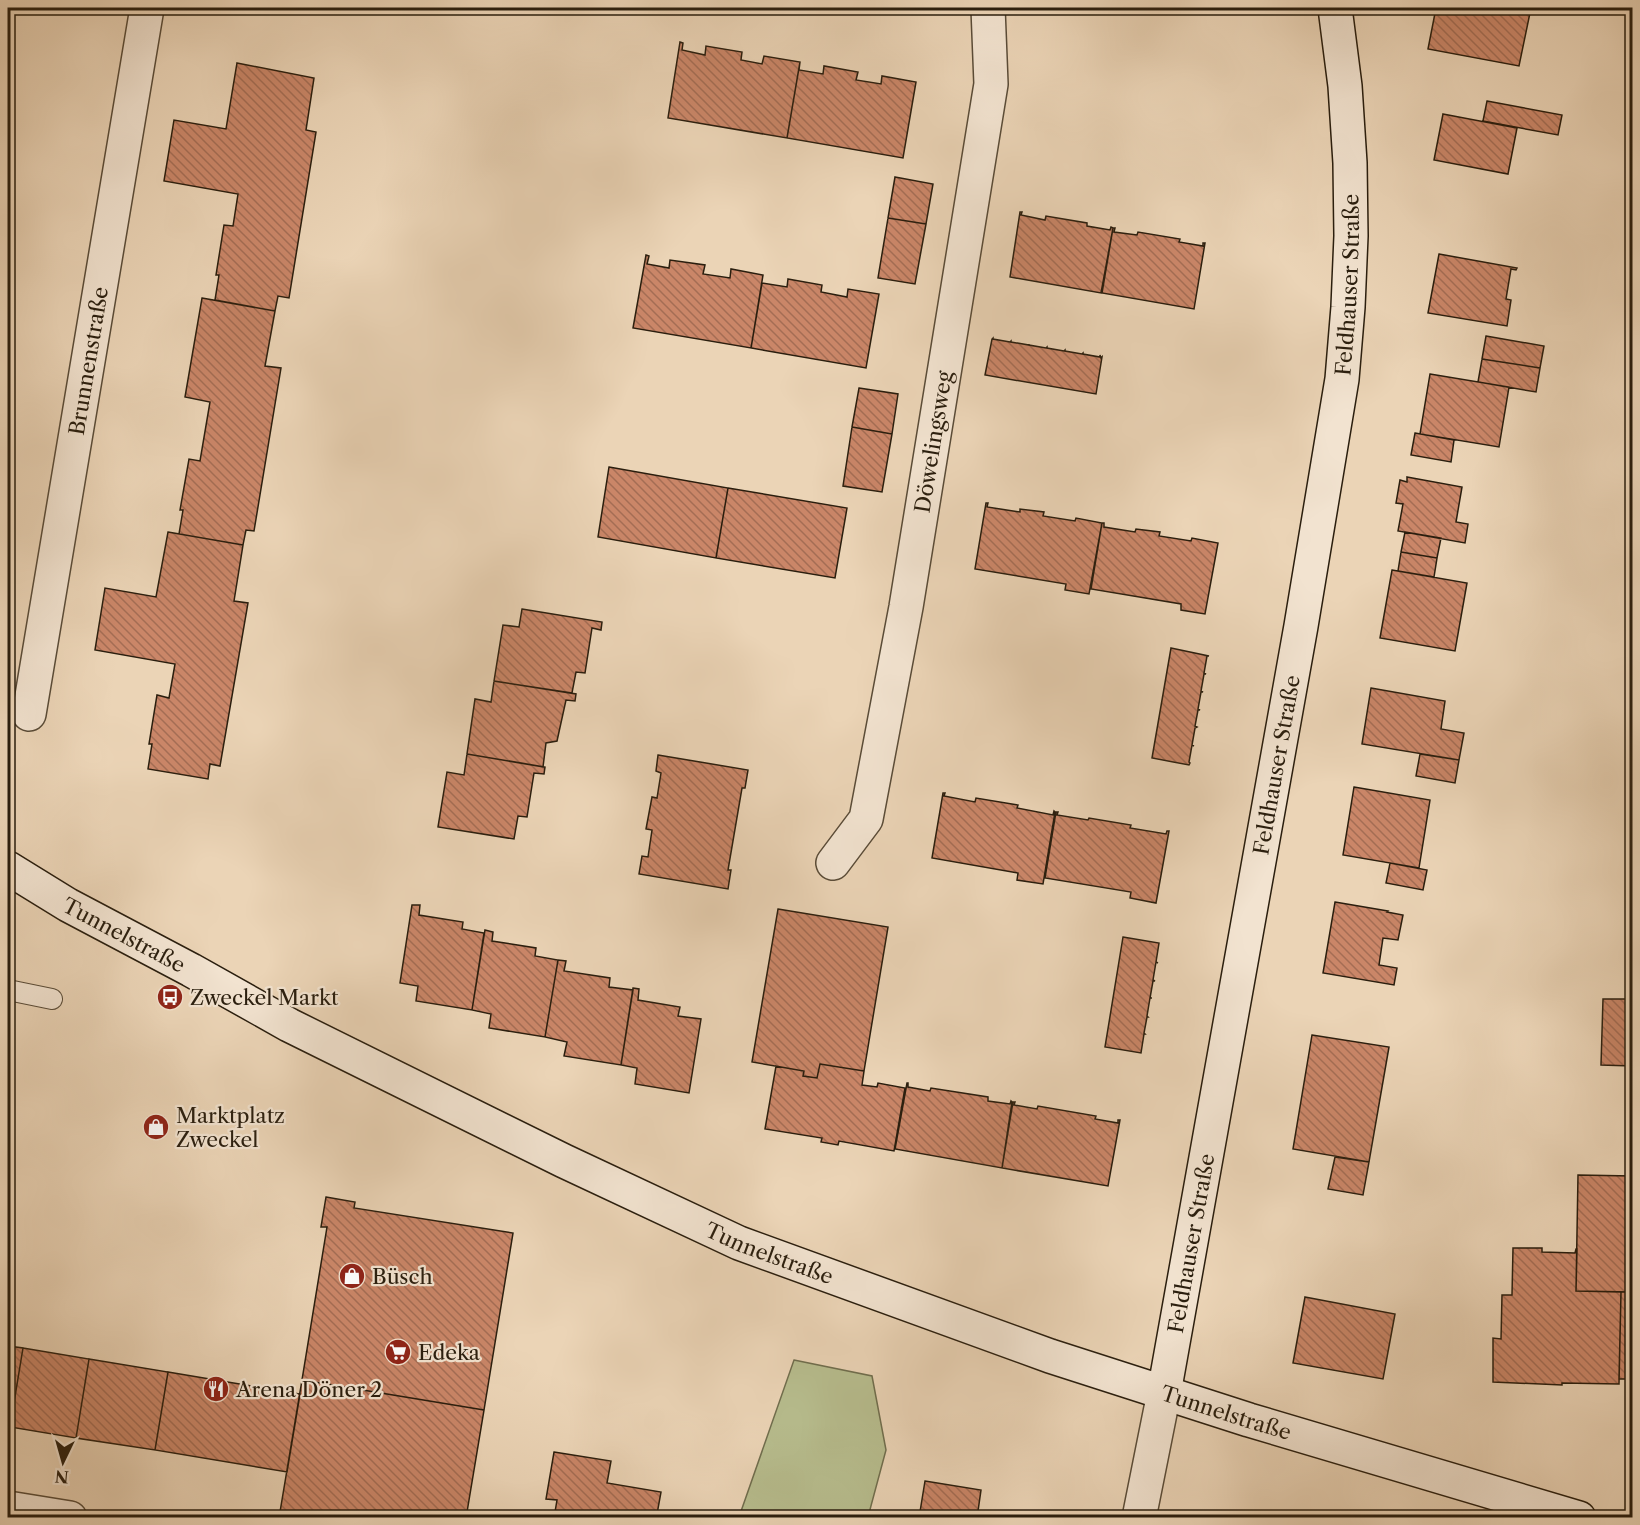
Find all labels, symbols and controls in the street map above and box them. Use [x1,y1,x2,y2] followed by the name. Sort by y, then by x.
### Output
[1330,194,1364,377] street label: Feldhauser Straße
[63,285,113,437] street label: Brunnenstraße
[909,368,957,515] street label: Döwelingsweg
[1248,673,1304,857] street label: Feldhauser Straße
[59,892,190,977] street label: Tunnelstraße
[155,982,185,1012] bus stop icon: Zweckel Markt
[190,985,339,1010] place label: Zweckel Markt
[176,1103,285,1152] place label: Marktplatz Zweckel
[141,1112,171,1142] shop icon: Marktplatz Zweckel
[1162,1152,1219,1335] street label: Feldhauser Straße
[702,1217,837,1289] street label: Tunnelstraße
[337,1261,367,1291] shop icon: Büsch
[372,1264,433,1289] place label: Büsch
[383,1337,413,1367] supermarket icon: Edeka
[418,1340,481,1365] place label: Edeka
[201,1374,231,1404] restaurant icon: Arena Döner 2
[235,1377,382,1402] place label: Arena Döner 2
[1158,1380,1294,1444] street label: Tunnelstraße
[33,1432,93,1492] north arrow
[54,1466,69,1488] text: N

